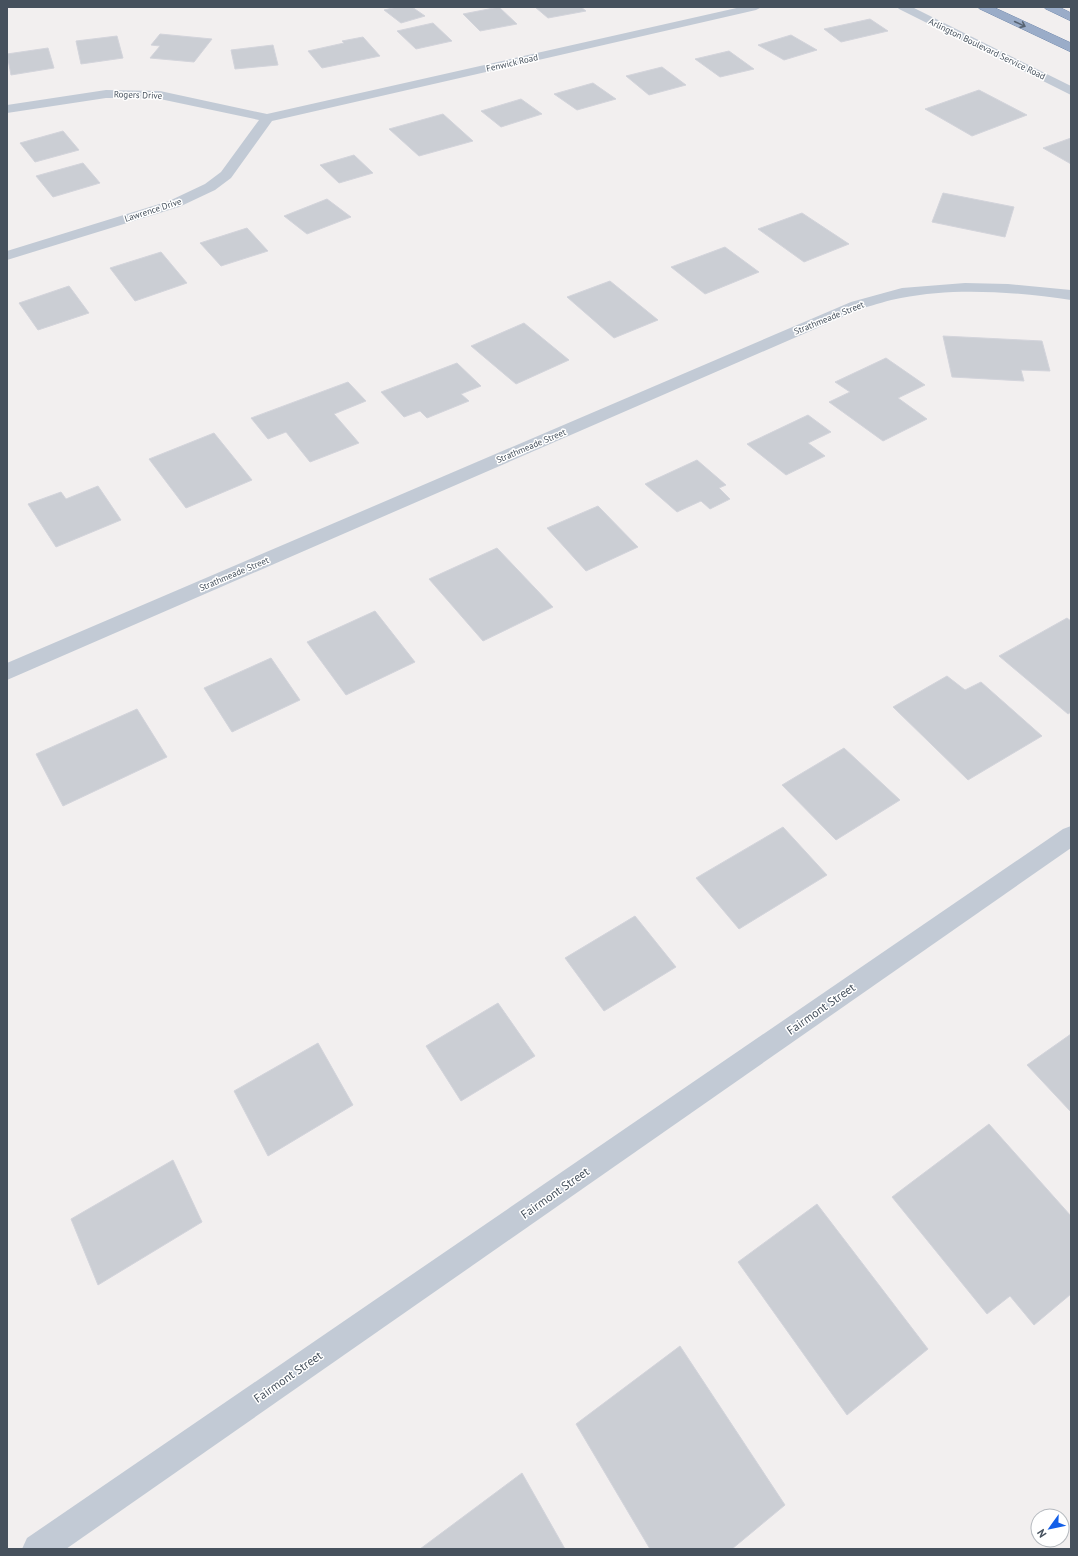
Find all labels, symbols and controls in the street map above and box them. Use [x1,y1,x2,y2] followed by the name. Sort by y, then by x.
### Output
[927,15,1047,82] street label: Arlington Boulevard Service Road
[1013,21,1025,28] one-way arrow
[485,51,539,74] street label: Fenwick Road
[114,88,163,101] street label: Rogers Drive
[123,195,183,224] street label: Lawrence Drive
[792,298,865,337] street label: Strathmeade Street
[494,426,567,465] street label: Strathmeade Street
[197,554,270,593] street label: Strathmeade Street
[784,979,858,1038] street label: Fairmont Street
[518,1163,592,1222] street label: Fairmont Street
[251,1347,325,1406] street label: Fairmont Street
[1030,1508,1070,1548] north arrow
[1034,1527,1049,1540] text: N

